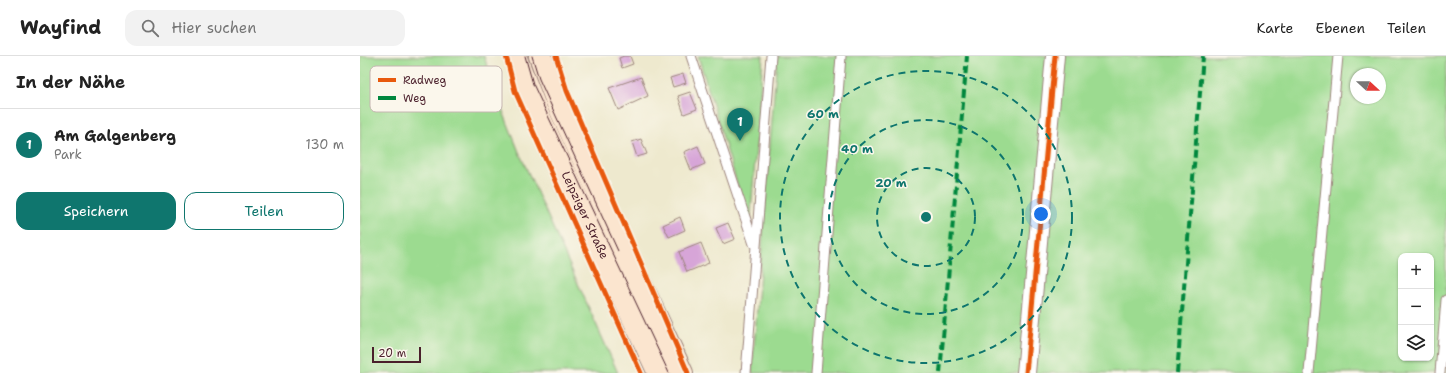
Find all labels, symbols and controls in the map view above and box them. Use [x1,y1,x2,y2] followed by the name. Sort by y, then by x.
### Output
[125,10,405,46] search box
[20,15,101,40] text: Wayfind
[139,17,161,39] icon: search
[171,18,256,38] text: Hier suchen
[1257,19,1294,37] text: Karte
[1316,19,1365,37] text: Ebenen
[1387,19,1426,37] text: Teilen
[370,66,502,112] legend
[1350,68,1386,104] north arrow
[16,71,125,93] text: In der Nähe
[403,73,446,88] text: Radweg
[403,91,426,106] text: Weg
[807,106,839,122] text: 60 m
[727,108,753,141] pin: 1
[54,126,176,146] text: Am Galgenberg
[26,136,32,153] text: 1
[306,136,344,153] text: 130 m
[841,141,873,157] text: 40 m
[54,146,82,163] text: Park
[558,169,613,262] street label: Leipziger Straße
[875,175,907,191] text: 20 m
[16,192,176,230] button: Speichern
[184,192,344,230] button: Teilen
[1031,204,1051,224] your location
[919,210,933,224] centre of rings
[1398,253,1434,361] map controls
[1398,253,1434,289] button: +
[1398,289,1434,325] button: −
[1398,325,1434,361] button: layers
[372,345,421,364] scale bar
[378,346,406,361] text: 20 m

